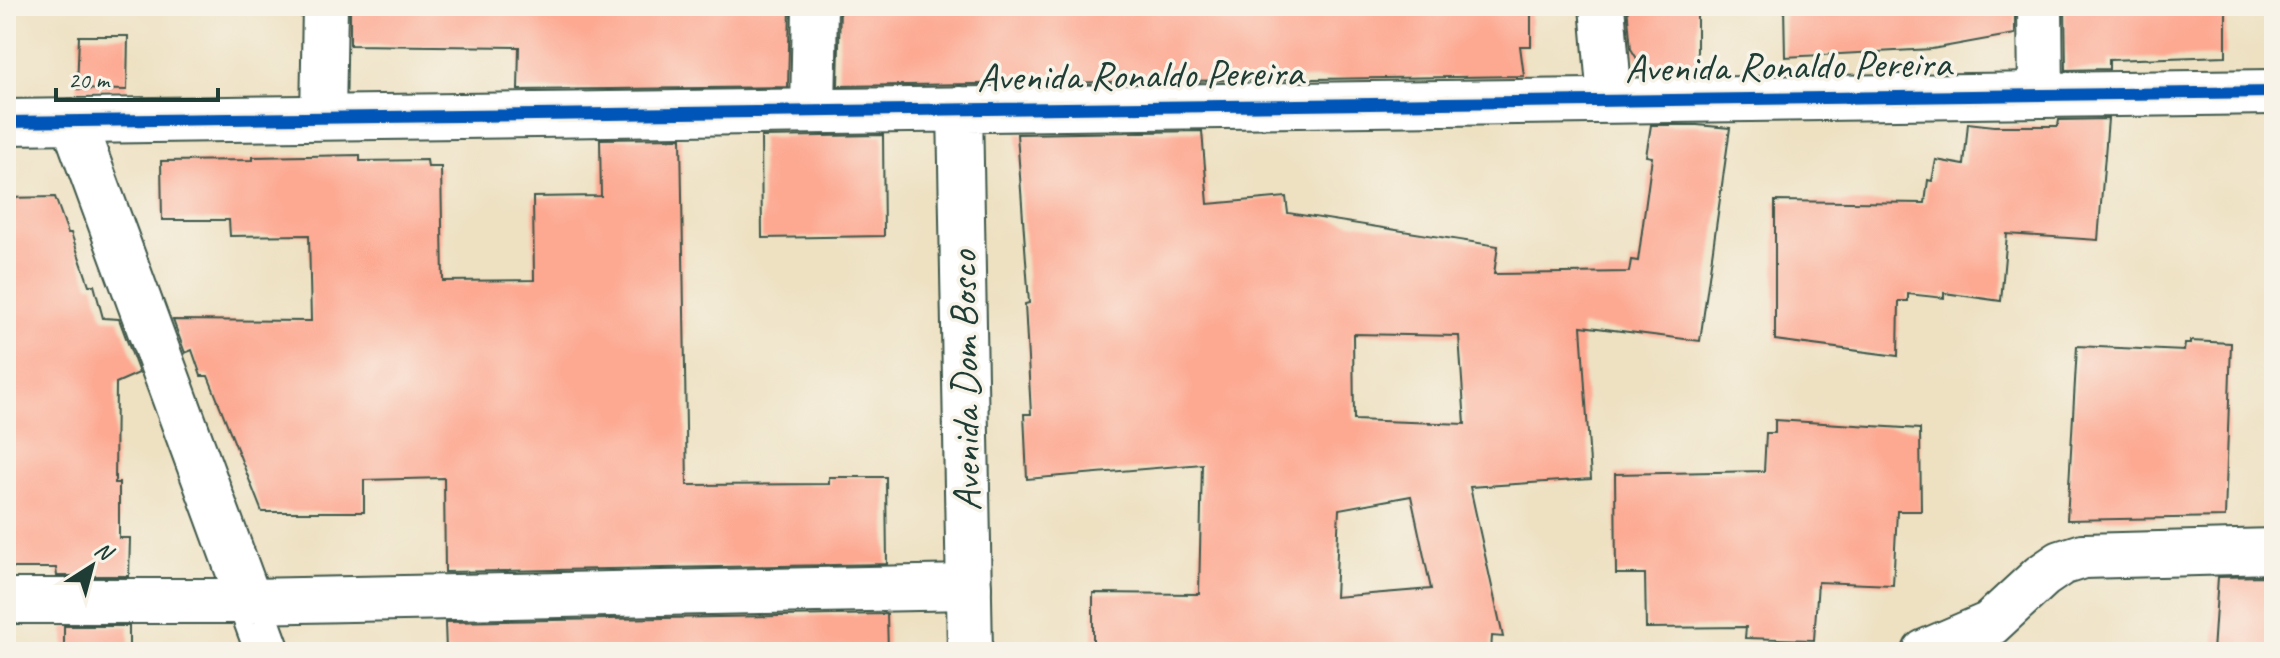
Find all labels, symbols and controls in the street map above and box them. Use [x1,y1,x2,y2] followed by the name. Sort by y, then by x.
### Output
[1624,38,1954,94] street label: Avenida Ronaldo Pereira
[976,47,1306,103] street label: Avenida Ronaldo Pereira
[56,52,218,102] scale bar
[68,65,111,95] text: 20 m
[938,249,992,512] street label: Avenida Dom Bosco
[52,526,132,606] north arrow
[89,535,120,568] text: N

